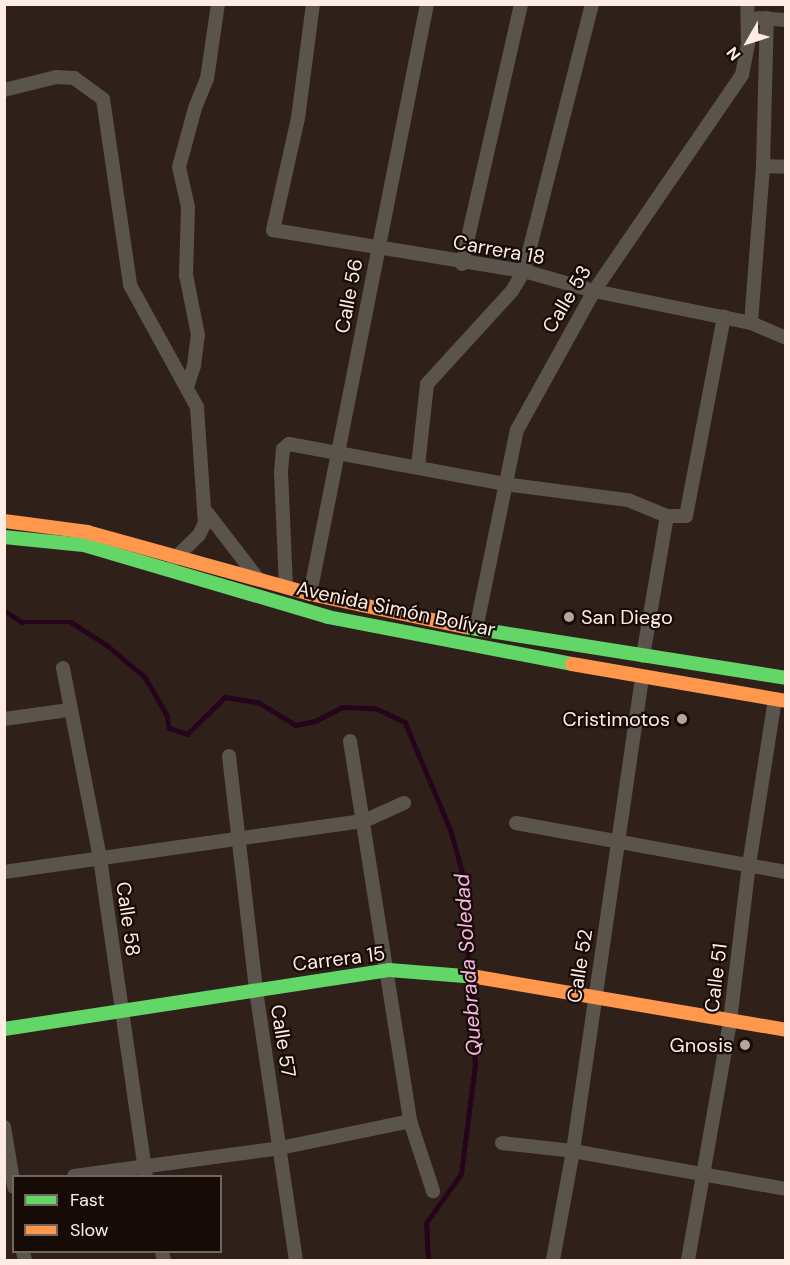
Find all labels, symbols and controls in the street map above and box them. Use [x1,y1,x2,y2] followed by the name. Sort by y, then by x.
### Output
[718,12,778,72] north arrow
[722,43,745,65] text: N
[451,230,547,270] street label: Carrera 18
[330,257,368,335] street label: Calle 56
[537,261,597,337] street label: Calle 53
[294,576,498,642] street label: Avenida Simón Bolívar
[581,605,673,629] place label: San Diego
[562,610,576,624] marker: San Diego
[562,707,670,731] place label: Cristimotos
[675,712,689,726] marker: Cristimotos
[449,873,487,1057] water label: Quebrada Soledad
[111,880,145,958] street label: Calle 58
[562,927,598,1005] street label: Calle 52
[291,941,387,977] street label: Carrera 15
[700,942,732,1014] street label: Calle 51
[265,1003,301,1079] street label: Calle 57
[670,1033,733,1057] place label: Gnosis
[738,1038,752,1052] marker: Gnosis
[12,1175,222,1253] legend
[70,1188,105,1212] text: Fast
[70,1218,109,1242] text: Slow

